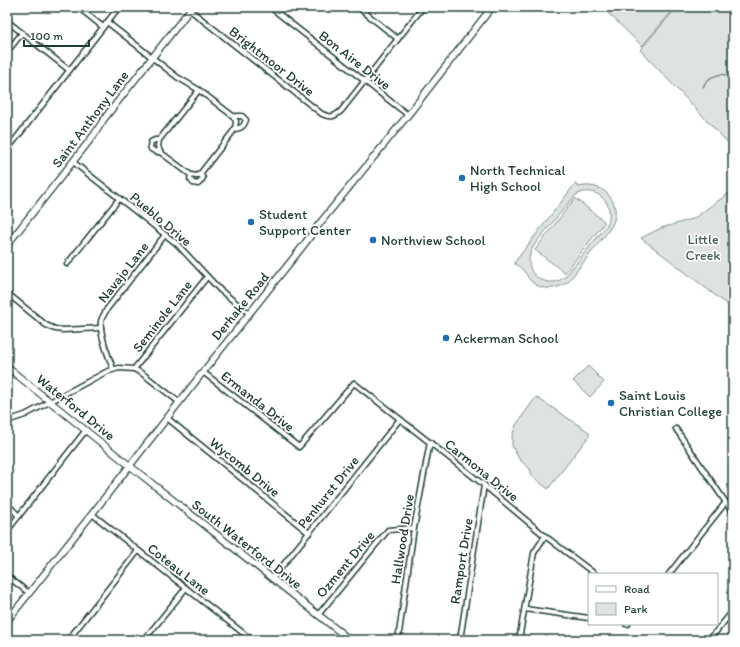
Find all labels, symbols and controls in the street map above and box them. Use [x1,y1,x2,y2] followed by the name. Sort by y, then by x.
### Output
[24,22,89,48] scale bar
[226,23,318,100] street label: Brightmoor Drive
[315,27,394,94] street label: Bon Aire Drive
[30,29,63,43] text: 100 m
[48,67,133,171] street label: Saint Anthony Lane
[470,162,566,195] place label: North Technical High School
[457,173,467,183] marker: North Technical High School
[126,189,195,250] street label: Pueblo Drive
[259,206,351,239] place label: Student Support Center
[246,217,256,227] marker: Student Support Center
[686,231,720,264] park label: Little Creek
[381,232,486,249] place label: Northview School
[368,235,378,245] marker: Northview School
[94,238,153,306] street label: Navajo Lane
[208,269,273,344] street label: Derhake Road
[129,277,196,356] street label: Seminole Lane
[454,330,558,347] place label: Ackerman School
[441,333,451,343] marker: Ackerman School
[217,367,298,436] street label: Ermanda Drive
[33,371,119,444] street label: Waterford Drive
[619,387,722,420] place label: Saint Louis Christian College
[606,398,616,408] marker: Saint Louis Christian College
[206,434,283,501] street label: Wycomb Drive
[441,435,522,506] street label: Carmona Drive
[294,452,363,532] street label: Penhurst Drive
[387,493,418,585] street label: Hallwood Drive
[188,496,305,593] street label: South Waterford Drive
[446,517,477,605] street label: Ramport Drive
[312,527,379,601] street label: Ozment Drive
[144,540,214,599] street label: Coteau Lane
[588,573,718,625] legend
[624,582,650,596] text: Road
[624,602,648,616] text: Park

